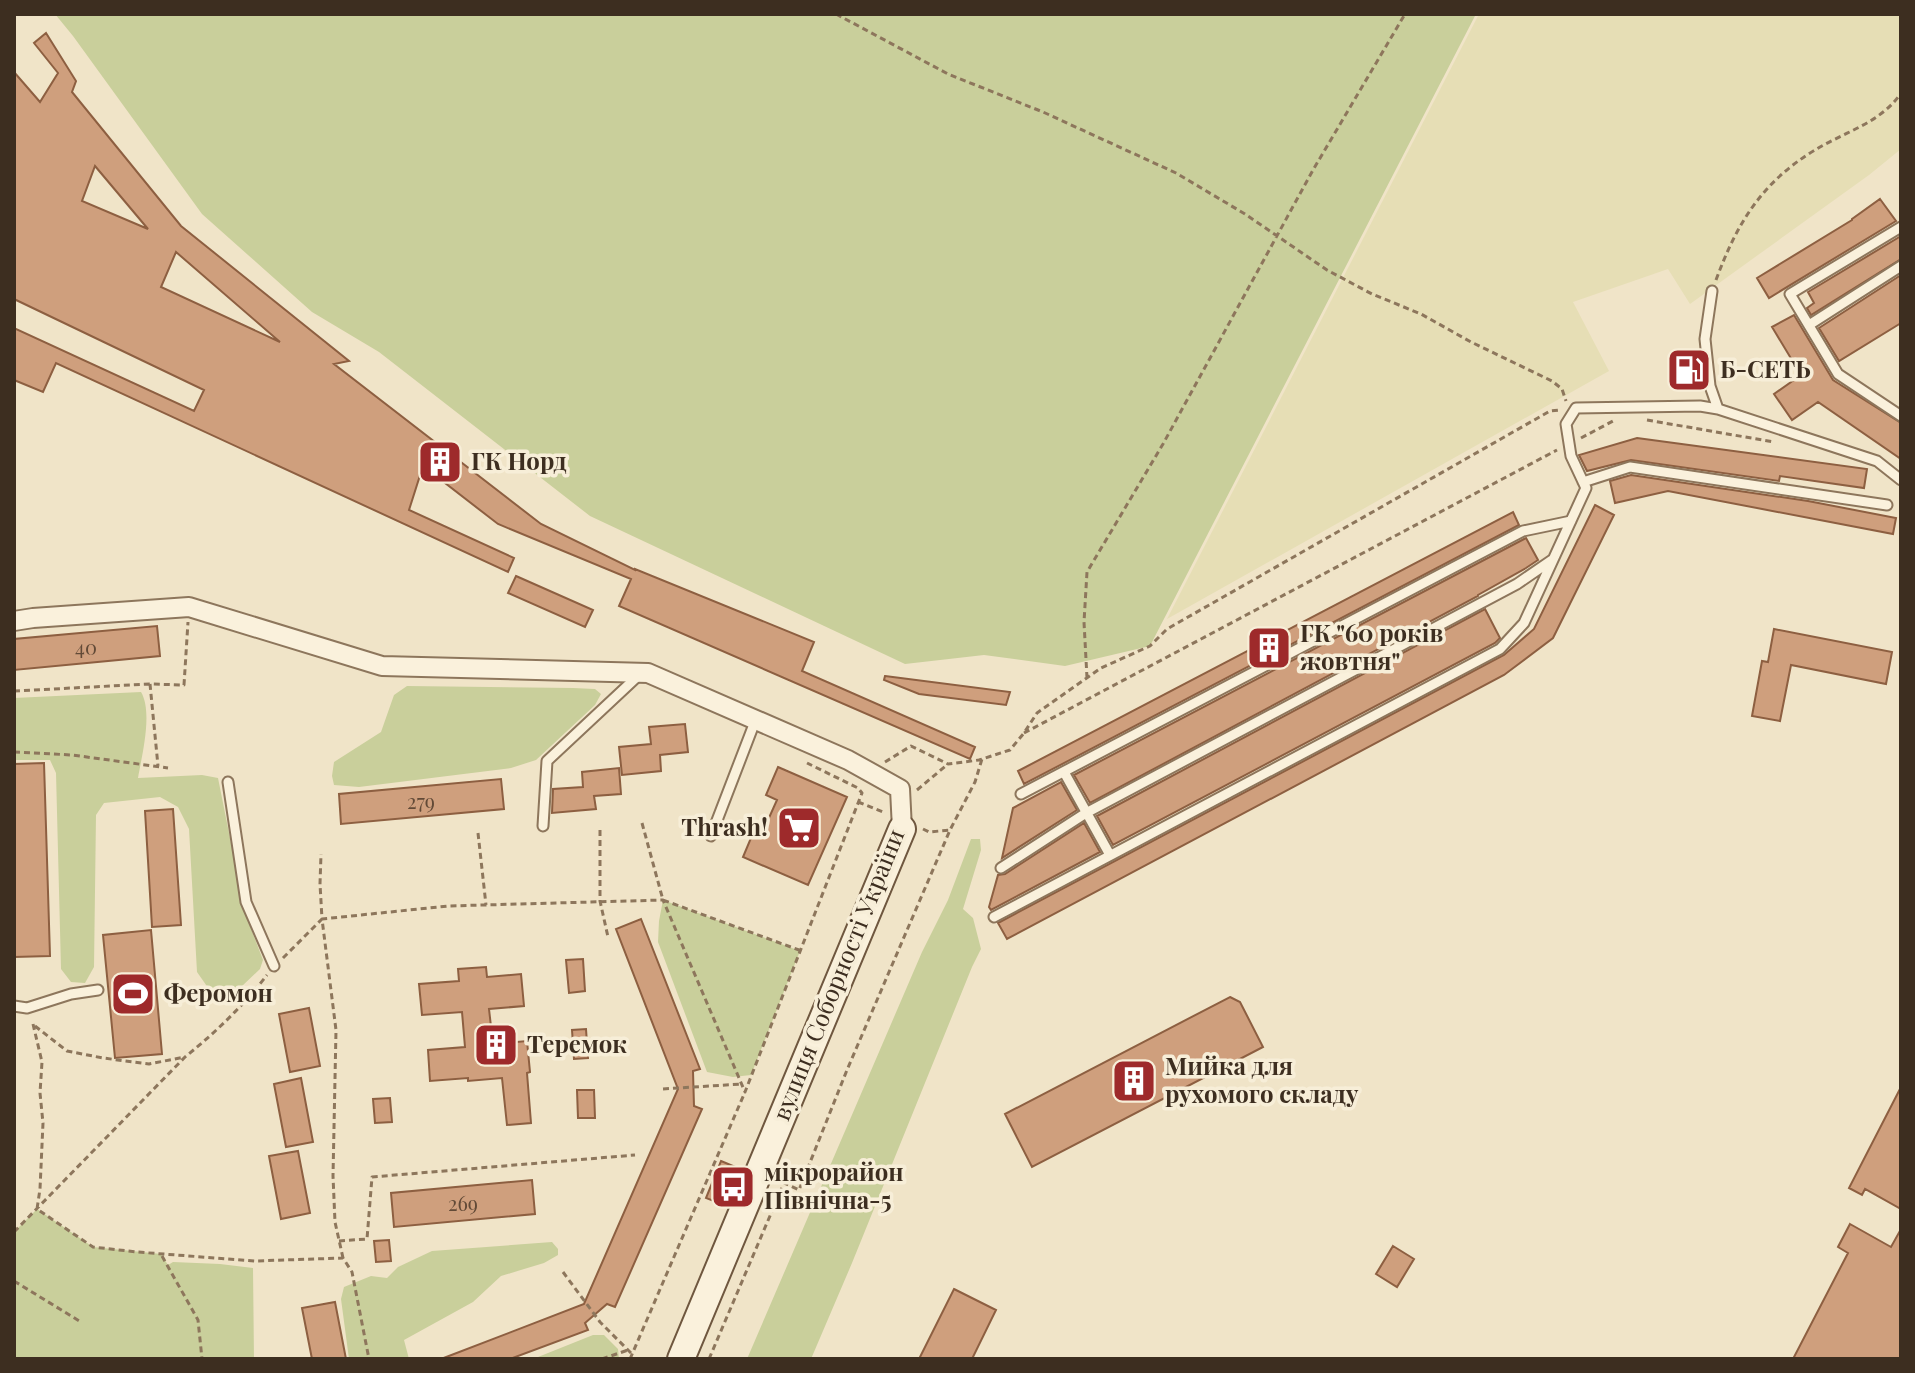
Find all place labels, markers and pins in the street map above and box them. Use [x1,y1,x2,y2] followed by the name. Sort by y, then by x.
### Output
[1665,346,1713,394] fuel station icon: Б-СЕТЬ
[1720,352,1811,384] place label: Б-СЕТЬ
[416,438,464,486] building icon: ГК Норд
[471,444,567,476] place label: ГК Норд
[1300,616,1443,676] place label: ГК "60 років жовтня"
[1245,624,1293,672] building icon: ГК "60 років жовтня"
[775,804,823,852] supermarket icon: Thrash!
[681,810,768,842] place label: Thrash!
[109,970,157,1018] sports icon: Феромон
[164,976,273,1008] place label: Феромон
[472,1021,520,1069] building icon: Теремок
[527,1027,627,1059] place label: Теремок
[1165,1049,1359,1109] place label: Мийка для рухомого складу
[1110,1057,1158,1105] building icon: Мийка для рухомого складу
[764,1155,904,1215] place label: мікрорайон Північна-5
[709,1163,757,1211] bus stop icon: мікрорайон Північна-5

